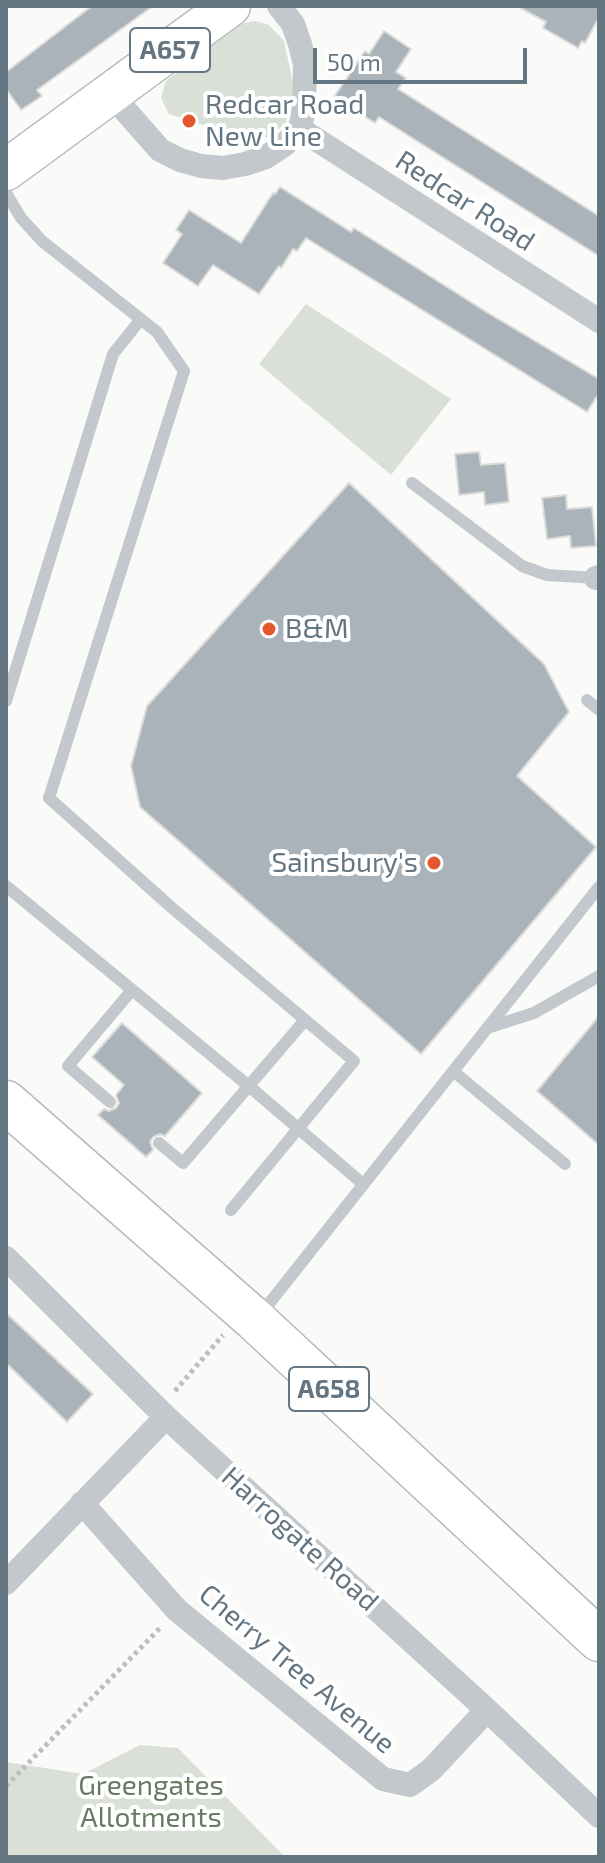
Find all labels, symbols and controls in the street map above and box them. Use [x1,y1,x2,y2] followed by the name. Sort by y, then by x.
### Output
[130,28,210,72] road number: A657
[317,32,531,82] scale bar
[327,47,381,76] text: 50 m
[205,88,364,154] place label: Redcar Road New Line
[180,112,198,130] marker: Redcar Road New Line
[389,144,541,258] street label: Redcar Road
[285,612,349,646] place label: B&M
[260,620,278,638] marker: B&M
[271,846,418,880] place label: Sainsbury's
[425,854,443,872] marker: Sainsbury's
[289,1367,369,1411] road number: A658
[215,1460,385,1618] street label: Harrogate Road
[192,1577,402,1761] street label: Cherry Tree Avenue
[78,1769,224,1835] park label: Greengates Allotments

